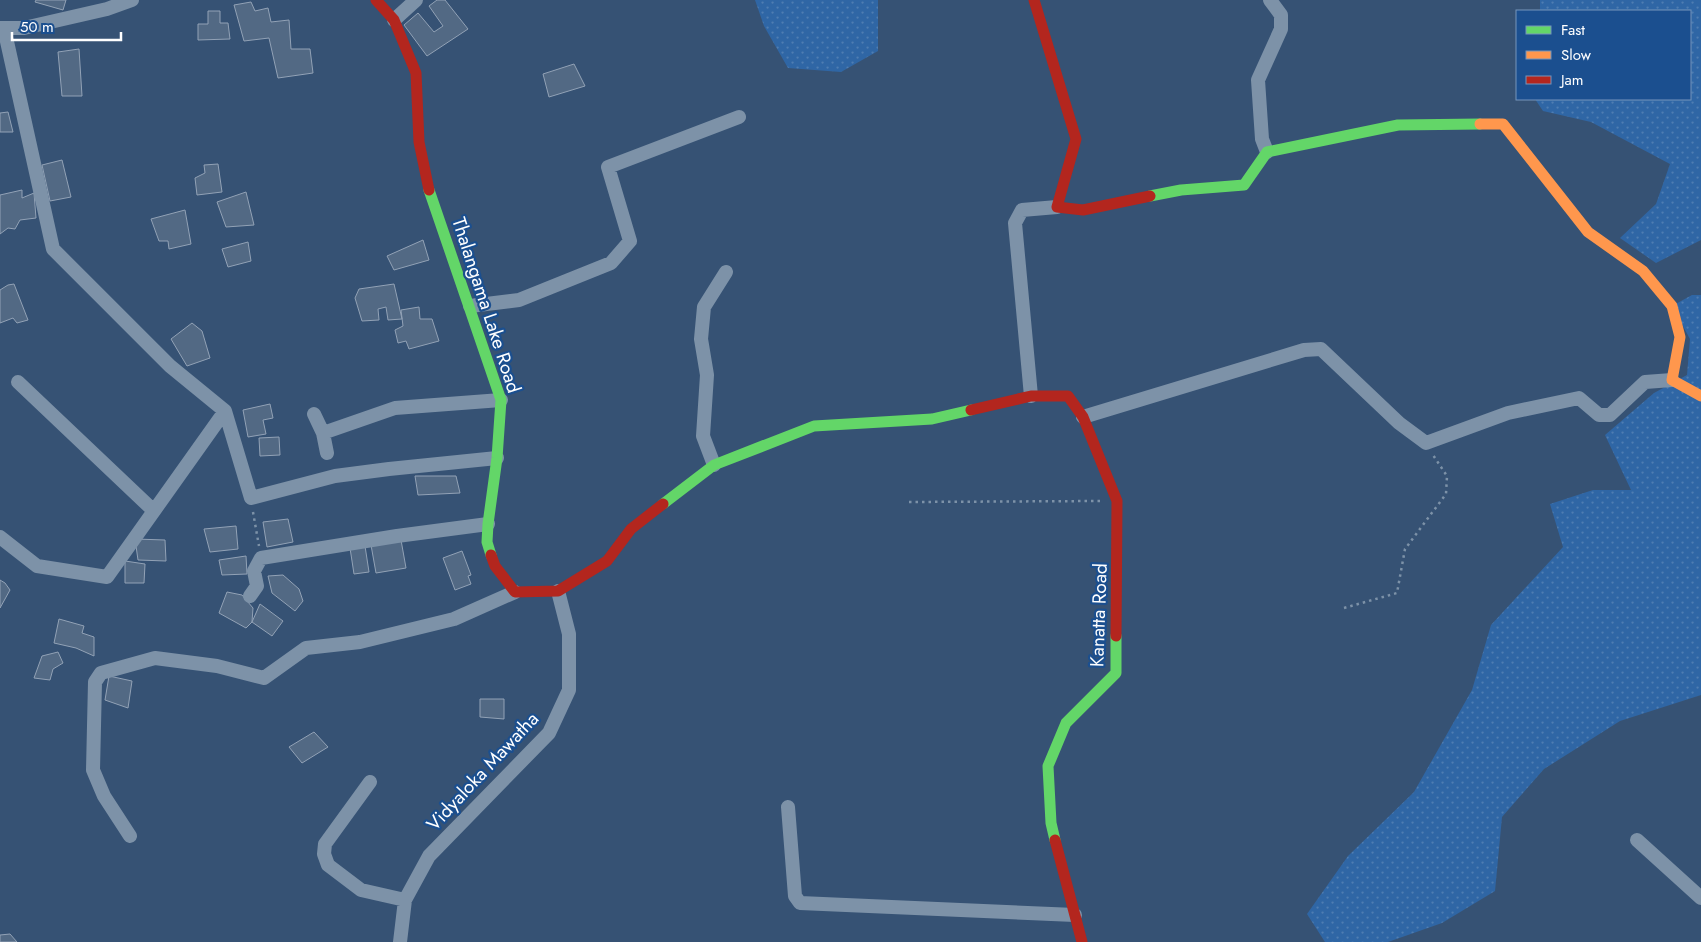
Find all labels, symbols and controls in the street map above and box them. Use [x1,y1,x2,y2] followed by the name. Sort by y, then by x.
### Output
[12,10,121,42] scale bar
[1516,10,1691,100] legend
[20,16,54,38] text: 50 m
[1561,19,1585,41] text: Fast
[1561,44,1592,66] text: Slow
[1559,69,1584,91] text: Jam
[445,214,528,396] street label: Thalangama Lake Road
[1083,563,1114,667] street label: Kanatta Road
[420,706,545,837] street label: Vidyaloka Mawatha

